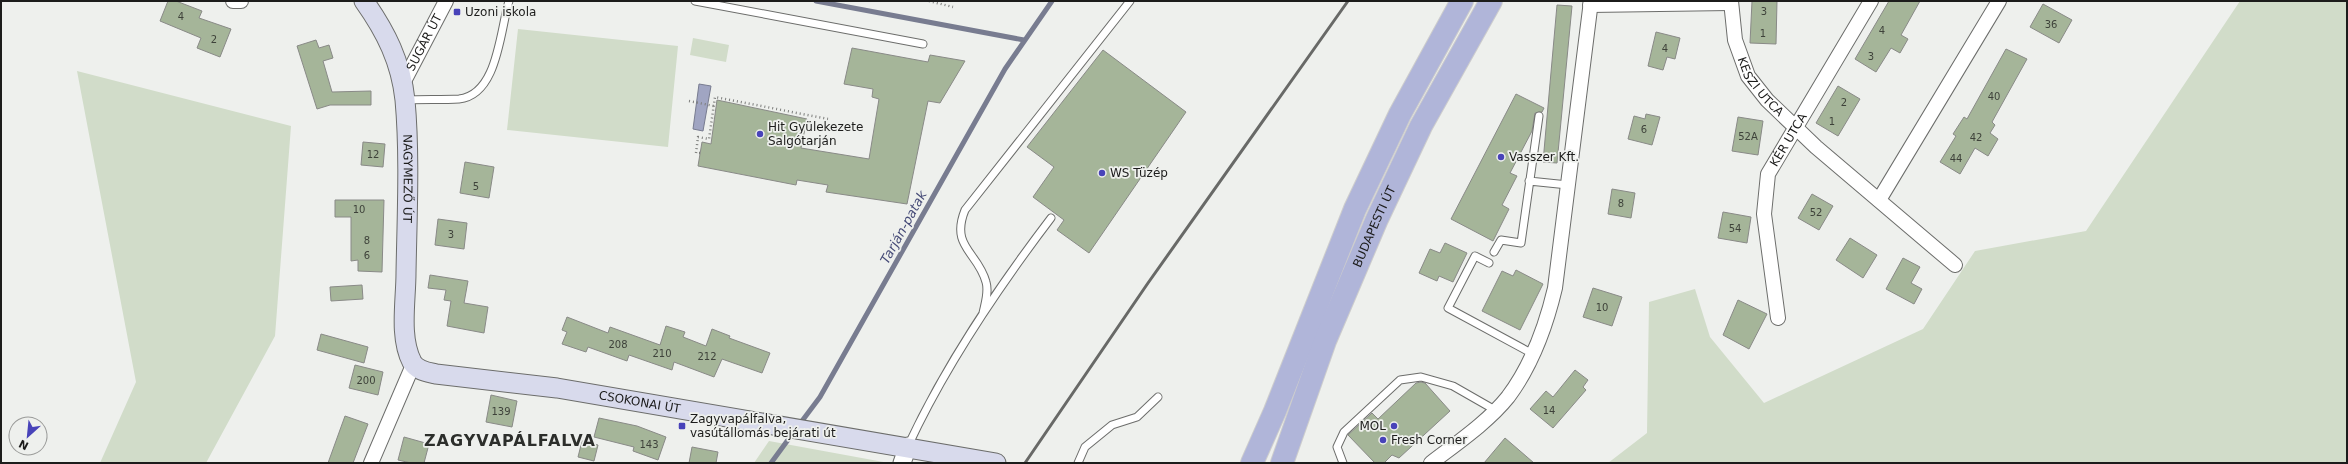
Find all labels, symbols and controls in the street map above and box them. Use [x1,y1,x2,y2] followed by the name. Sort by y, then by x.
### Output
[465,5,536,19] place label: Uzoni iskola
[1761,6,1767,17] house number: 3
[452,7,462,17] marker: Uzoni iskola
[178,11,184,22] house number: 4
[404,11,445,73] street label: SUGÁR ÚT
[2045,19,2057,30] house number: 36
[1879,25,1885,36] house number: 4
[1760,28,1766,39] house number: 1
[211,34,217,45] house number: 2
[1662,43,1668,54] house number: 4
[1868,51,1874,62] house number: 3
[1735,55,1787,120] street label: KESZI UTCA
[1988,91,2000,102] house number: 40
[1841,97,1847,108] house number: 2
[1767,110,1810,169] street label: KÉR UTCA
[1829,116,1835,127] house number: 1
[768,120,863,148] place label: Hit Gyülekezete Salgótarján
[1641,124,1647,135] house number: 6
[755,129,765,139] marker: Hit Gyülekezete Salgótarján
[1738,131,1758,142] house number: 52A
[1970,132,1982,143] house number: 42
[400,134,416,224] street label: NAGYMEZŐ ÚT
[367,149,379,160] house number: 12
[1509,150,1579,164] place label: Vasszer Kft.
[1496,152,1506,162] marker: Vasszer Kft.
[1950,153,1962,164] house number: 44
[1110,166,1168,180] place label: WS Tüzép
[1097,168,1107,178] marker: WS Tüzép
[473,181,479,192] house number: 5
[1350,183,1399,269] street label: BUDAPESTI ÚT
[877,188,930,266] water label: Tarján-patak
[1618,198,1624,209] house number: 8
[353,204,365,215] house number: 10
[1810,207,1822,218] house number: 52
[1729,223,1741,234] house number: 54
[448,229,454,240] house number: 3
[364,235,370,246] house number: 8
[364,250,370,261] house number: 6
[1596,302,1608,313] house number: 10
[608,339,628,350] house number: 208
[652,348,672,359] house number: 210
[697,351,717,362] house number: 212
[356,375,376,386] house number: 200
[598,388,682,416] street label: CSOKONAI ÚT
[1543,405,1555,416] house number: 14
[491,406,511,417] house number: 139
[690,412,836,440] place label: Zagyvapálfalva, vasútállomás bejárati út
[8,416,48,456] north arrow
[1360,419,1386,433] place label: MOL
[677,421,687,431] marker: Zagyvapálfalva, vasútállomás bejárati út
[1389,421,1399,431] marker: MOL
[424,431,596,450] district label: ZAGYVAPÁLFALVA
[1391,433,1467,447] place label: Fresh Corner
[1378,435,1388,445] marker: Fresh Corner
[17,437,31,452] text: N
[639,439,659,450] house number: 143

